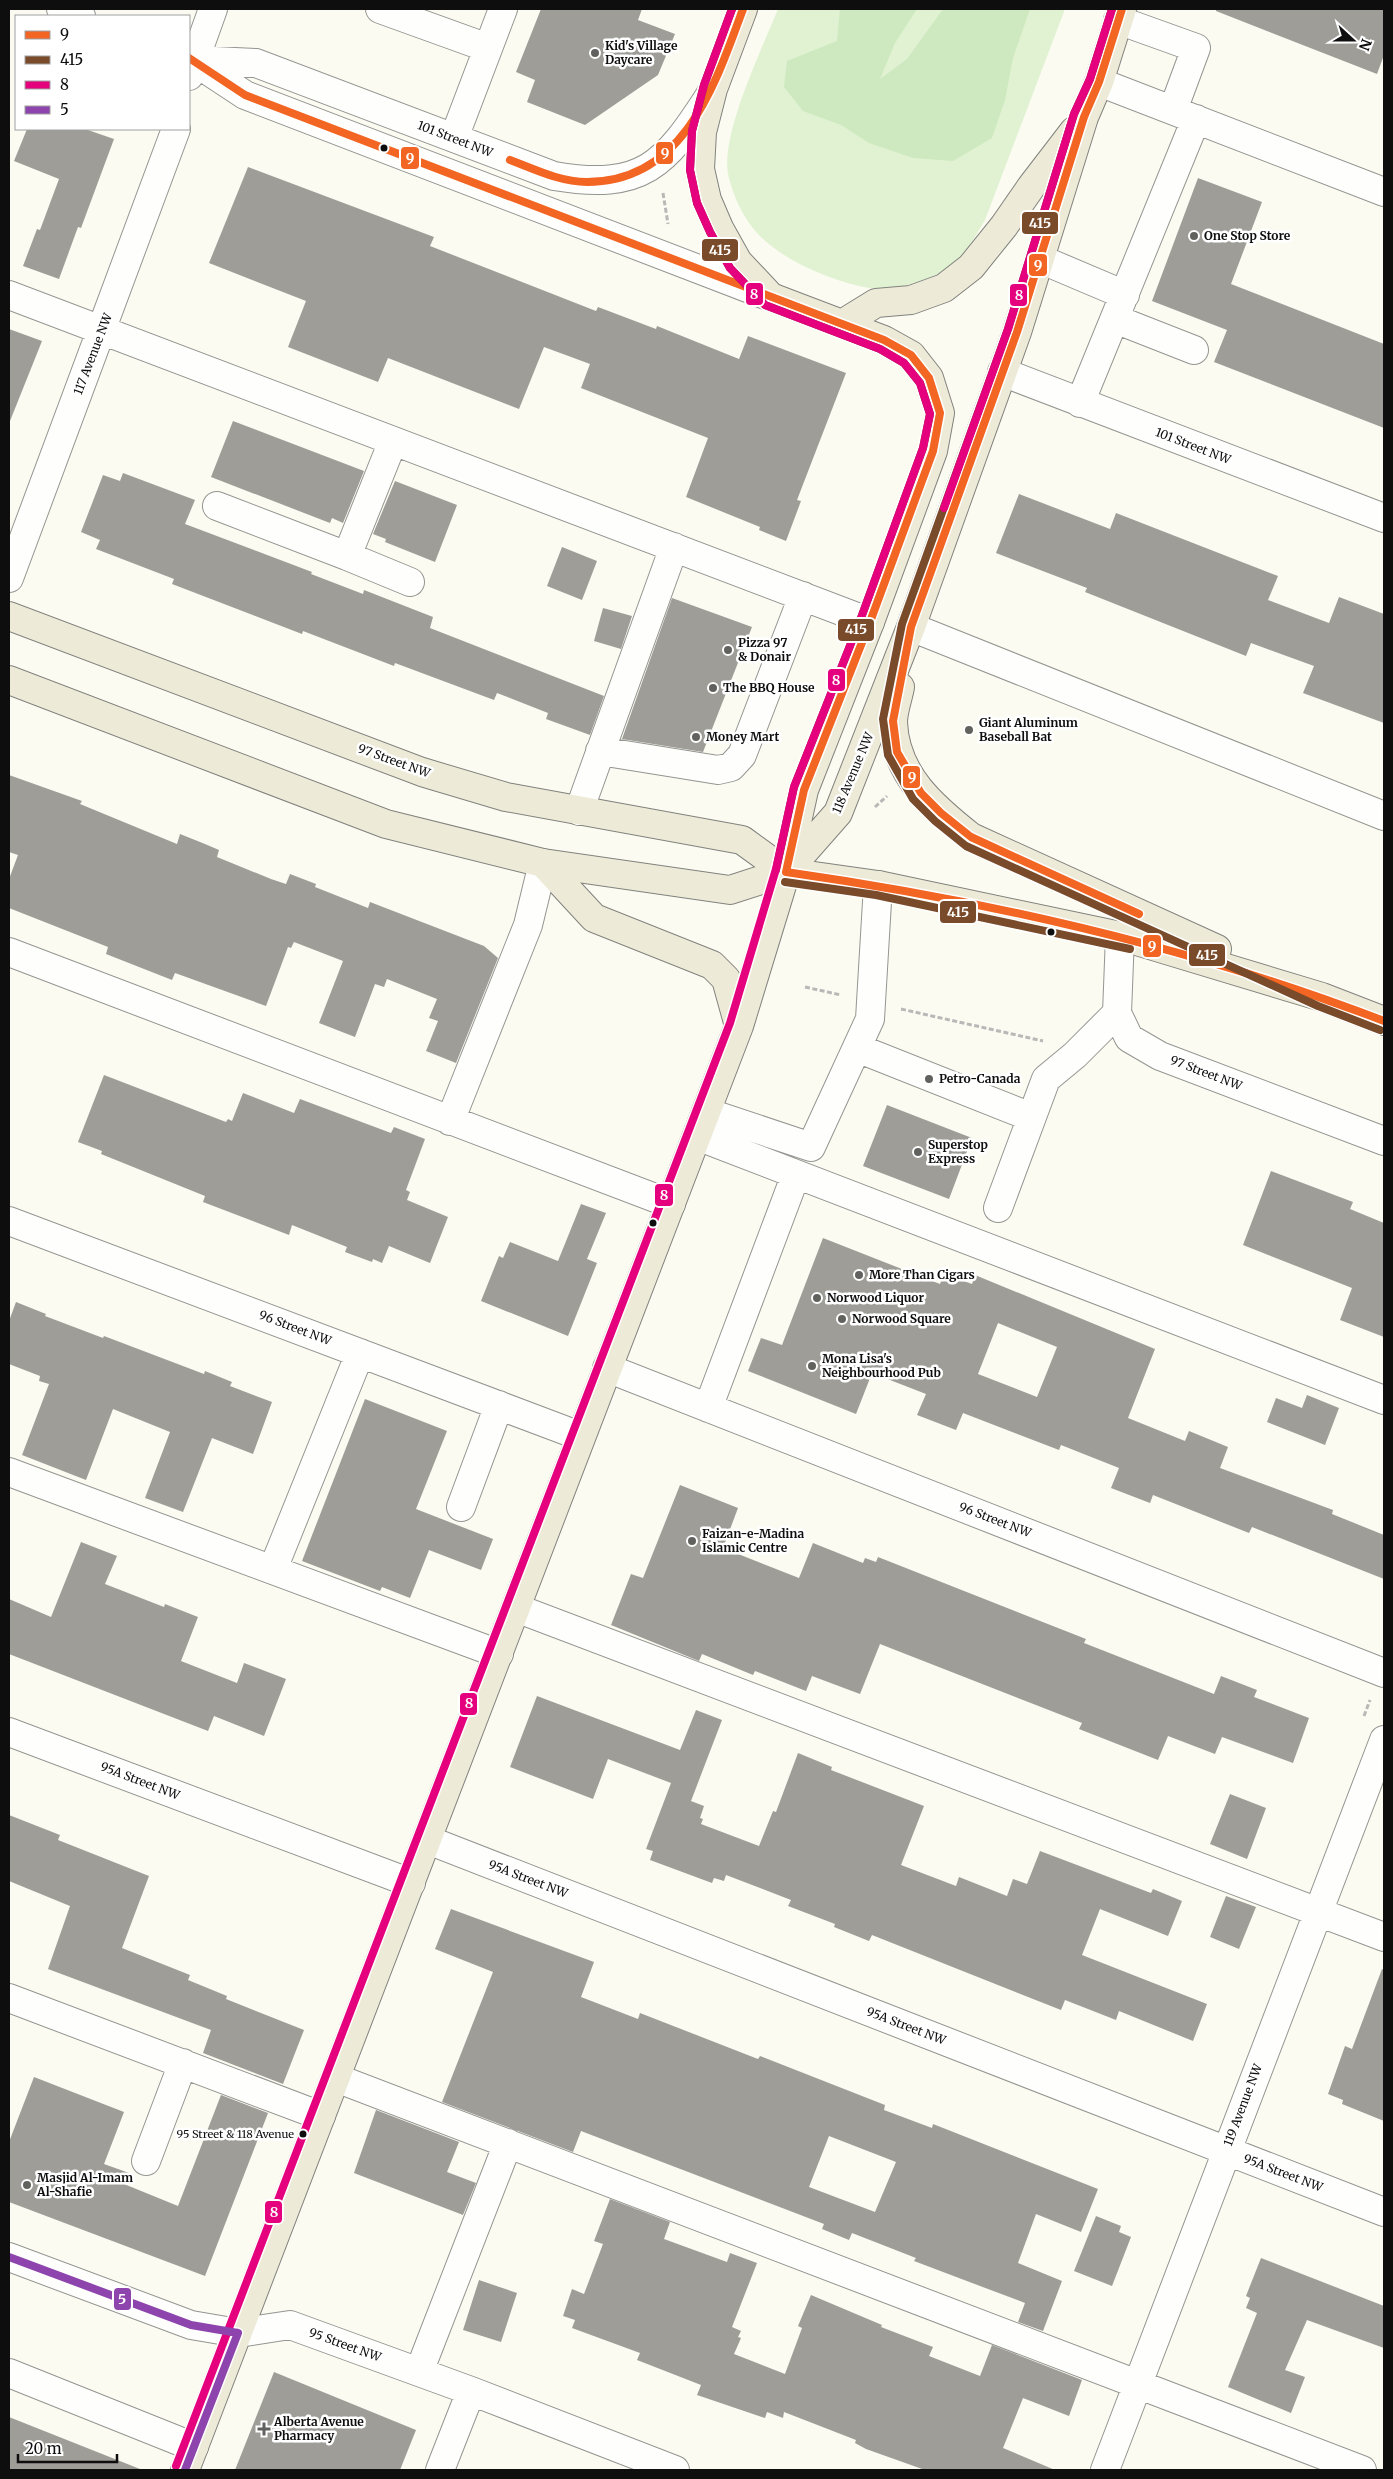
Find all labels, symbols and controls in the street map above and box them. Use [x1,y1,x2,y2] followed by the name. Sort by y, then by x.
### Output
[15,15,190,130] legend
[1328,15,1378,65] north arrow
[60,25,69,44] text: 9
[1355,36,1376,53] text: N
[605,38,678,67] place label: Kid's Village Daycare
[589,47,601,59] marker: Kid's Village Daycare
[60,50,83,69] text: 415
[60,75,69,94] text: 8
[60,100,69,119] text: 5
[415,117,496,160] street label: 101 Street NW
[655,141,674,165] line badge: 9
[379,143,389,153] unlabelled marker
[661,144,669,162] text: 9
[400,146,420,170] line badge: 9
[406,149,414,167] text: 9
[1021,211,1059,235] line badge: 415
[1029,214,1051,232] text: 415
[1204,228,1291,243] place label: One Stop Store
[1188,230,1200,242] marker: One Stop Store
[701,238,739,262] line badge: 415
[709,241,731,259] text: 415
[1028,253,1048,277] line badge: 9
[1034,256,1042,274] text: 9
[745,282,764,306] line badge: 8
[1009,283,1028,307] line badge: 8
[750,285,759,303] text: 8
[1015,286,1024,304] text: 8
[70,310,115,397] street label: 117 Avenue NW
[1153,424,1234,467] street label: 101 Street NW
[837,618,875,642] line badge: 415
[845,620,867,638] text: 415
[738,635,791,664] place label: Pizza 97 & Donair
[722,644,734,656] marker: Pizza 97 & Donair
[827,668,846,692] line badge: 8
[832,671,841,689] text: 8
[723,680,815,695] place label: The BBQ House
[707,682,719,694] marker: The BBQ House
[979,715,1078,744] place label: Giant Aluminum Baseball Bat
[963,724,975,736] marker: Giant Aluminum Baseball Bat
[706,729,779,744] place label: Money Mart
[829,729,877,816] street label: 118 Avenue NW
[690,731,702,743] marker: Money Mart
[356,741,433,781] street label: 97 Street NW
[902,765,921,789] line badge: 9
[908,768,916,786] text: 9
[939,900,977,924] line badge: 415
[947,903,969,921] text: 415
[1046,927,1056,937] unlabelled marker
[1142,934,1162,958] line badge: 9
[1148,937,1156,955] text: 9
[1188,943,1226,967] line badge: 415
[1196,946,1218,964] text: 415
[1168,1052,1245,1093] street label: 97 Street NW
[939,1071,1021,1086] place label: Petro-Canada
[923,1073,935,1085] marker: Petro-Canada
[928,1137,988,1166] place label: Superstop Express
[912,1146,924,1158] marker: Superstop Express
[654,1183,674,1207] line badge: 8
[660,1186,669,1204] text: 8
[648,1218,658,1228] unlabelled marker
[869,1267,975,1282] place label: More Than Cigars
[853,1269,865,1281] marker: More Than Cigars
[827,1290,924,1305] place label: Norwood Liquor
[811,1292,823,1304] marker: Norwood Liquor
[257,1307,334,1349] street label: 96 Street NW
[852,1311,951,1326] place label: Norwood Square
[836,1313,848,1325] marker: Norwood Square
[822,1351,941,1380] place label: Mona Lisa's Neighbourhood Pub
[806,1360,818,1372] marker: Mona Lisa's Neighbourhood Pub
[957,1499,1034,1541] street label: 96 Street NW
[702,1526,805,1555] place label: Faizan-e-Madina Islamic Centre
[686,1535,698,1547] marker: Faizan-e-Madina Islamic Centre
[459,1692,478,1716] line badge: 8
[465,1694,474,1712] text: 8
[98,1759,183,1803] street label: 95A Street NW
[486,1857,571,1901] street label: 95A Street NW
[864,2004,949,2048] street label: 95A Street NW
[1220,2061,1265,2148] street label: 119 Avenue NW
[176,2127,294,2141] place label: 95 Street & 118 Avenue
[298,2129,308,2139] marker: 95 Street & 118 Avenue
[1241,2151,1326,2195] street label: 95A Street NW
[36,2170,133,2199] place label: Masjid Al-Imam Al-Shafie
[21,2179,33,2191] marker: Masjid Al-Imam Al-Shafie
[264,2200,283,2224] line badge: 8
[270,2203,279,2221] text: 8
[113,2287,132,2311] line badge: 5
[118,2290,126,2308] text: 5
[307,2325,384,2365] street label: 95 Street NW
[273,2414,364,2443] place label: Alberta Avenue Pharmacy
[258,2423,270,2435] marker: Alberta Avenue Pharmacy
[18,2432,116,2464] scale bar
[25,2439,62,2458] text: 20 m

